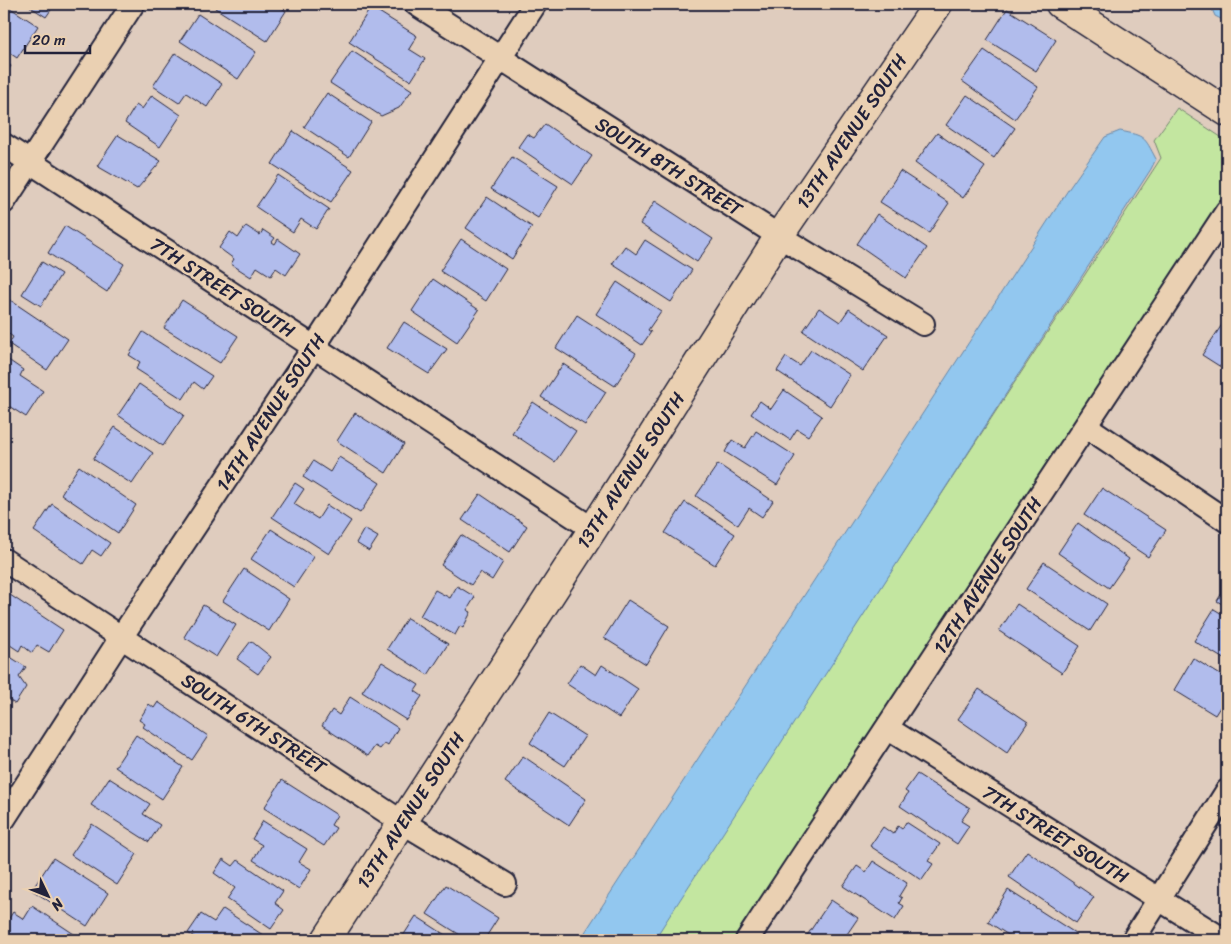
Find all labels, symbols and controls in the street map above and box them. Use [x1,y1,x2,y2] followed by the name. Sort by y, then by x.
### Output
[25,22,90,54] scale bar
[32,27,66,53] text: 20 m
[787,46,916,216] street label: 13TH AVENUE SOUTH
[589,108,750,226] street label: SOUTH 8TH STREET
[143,228,302,347] street label: 7TH STREET SOUTH
[207,326,334,498] street label: 14TH AVENUE SOUTH
[567,385,694,555] street label: 13TH AVENUE SOUTH
[924,489,1051,661] street label: 12TH AVENUE SOUTH
[174,664,334,784] street label: SOUTH 6TH STREET
[347,725,474,895] street label: 13TH AVENUE SOUTH
[976,776,1136,893] street label: 7TH STREET SOUTH
[22,872,72,922] north arrow
[44,892,70,917] text: N

